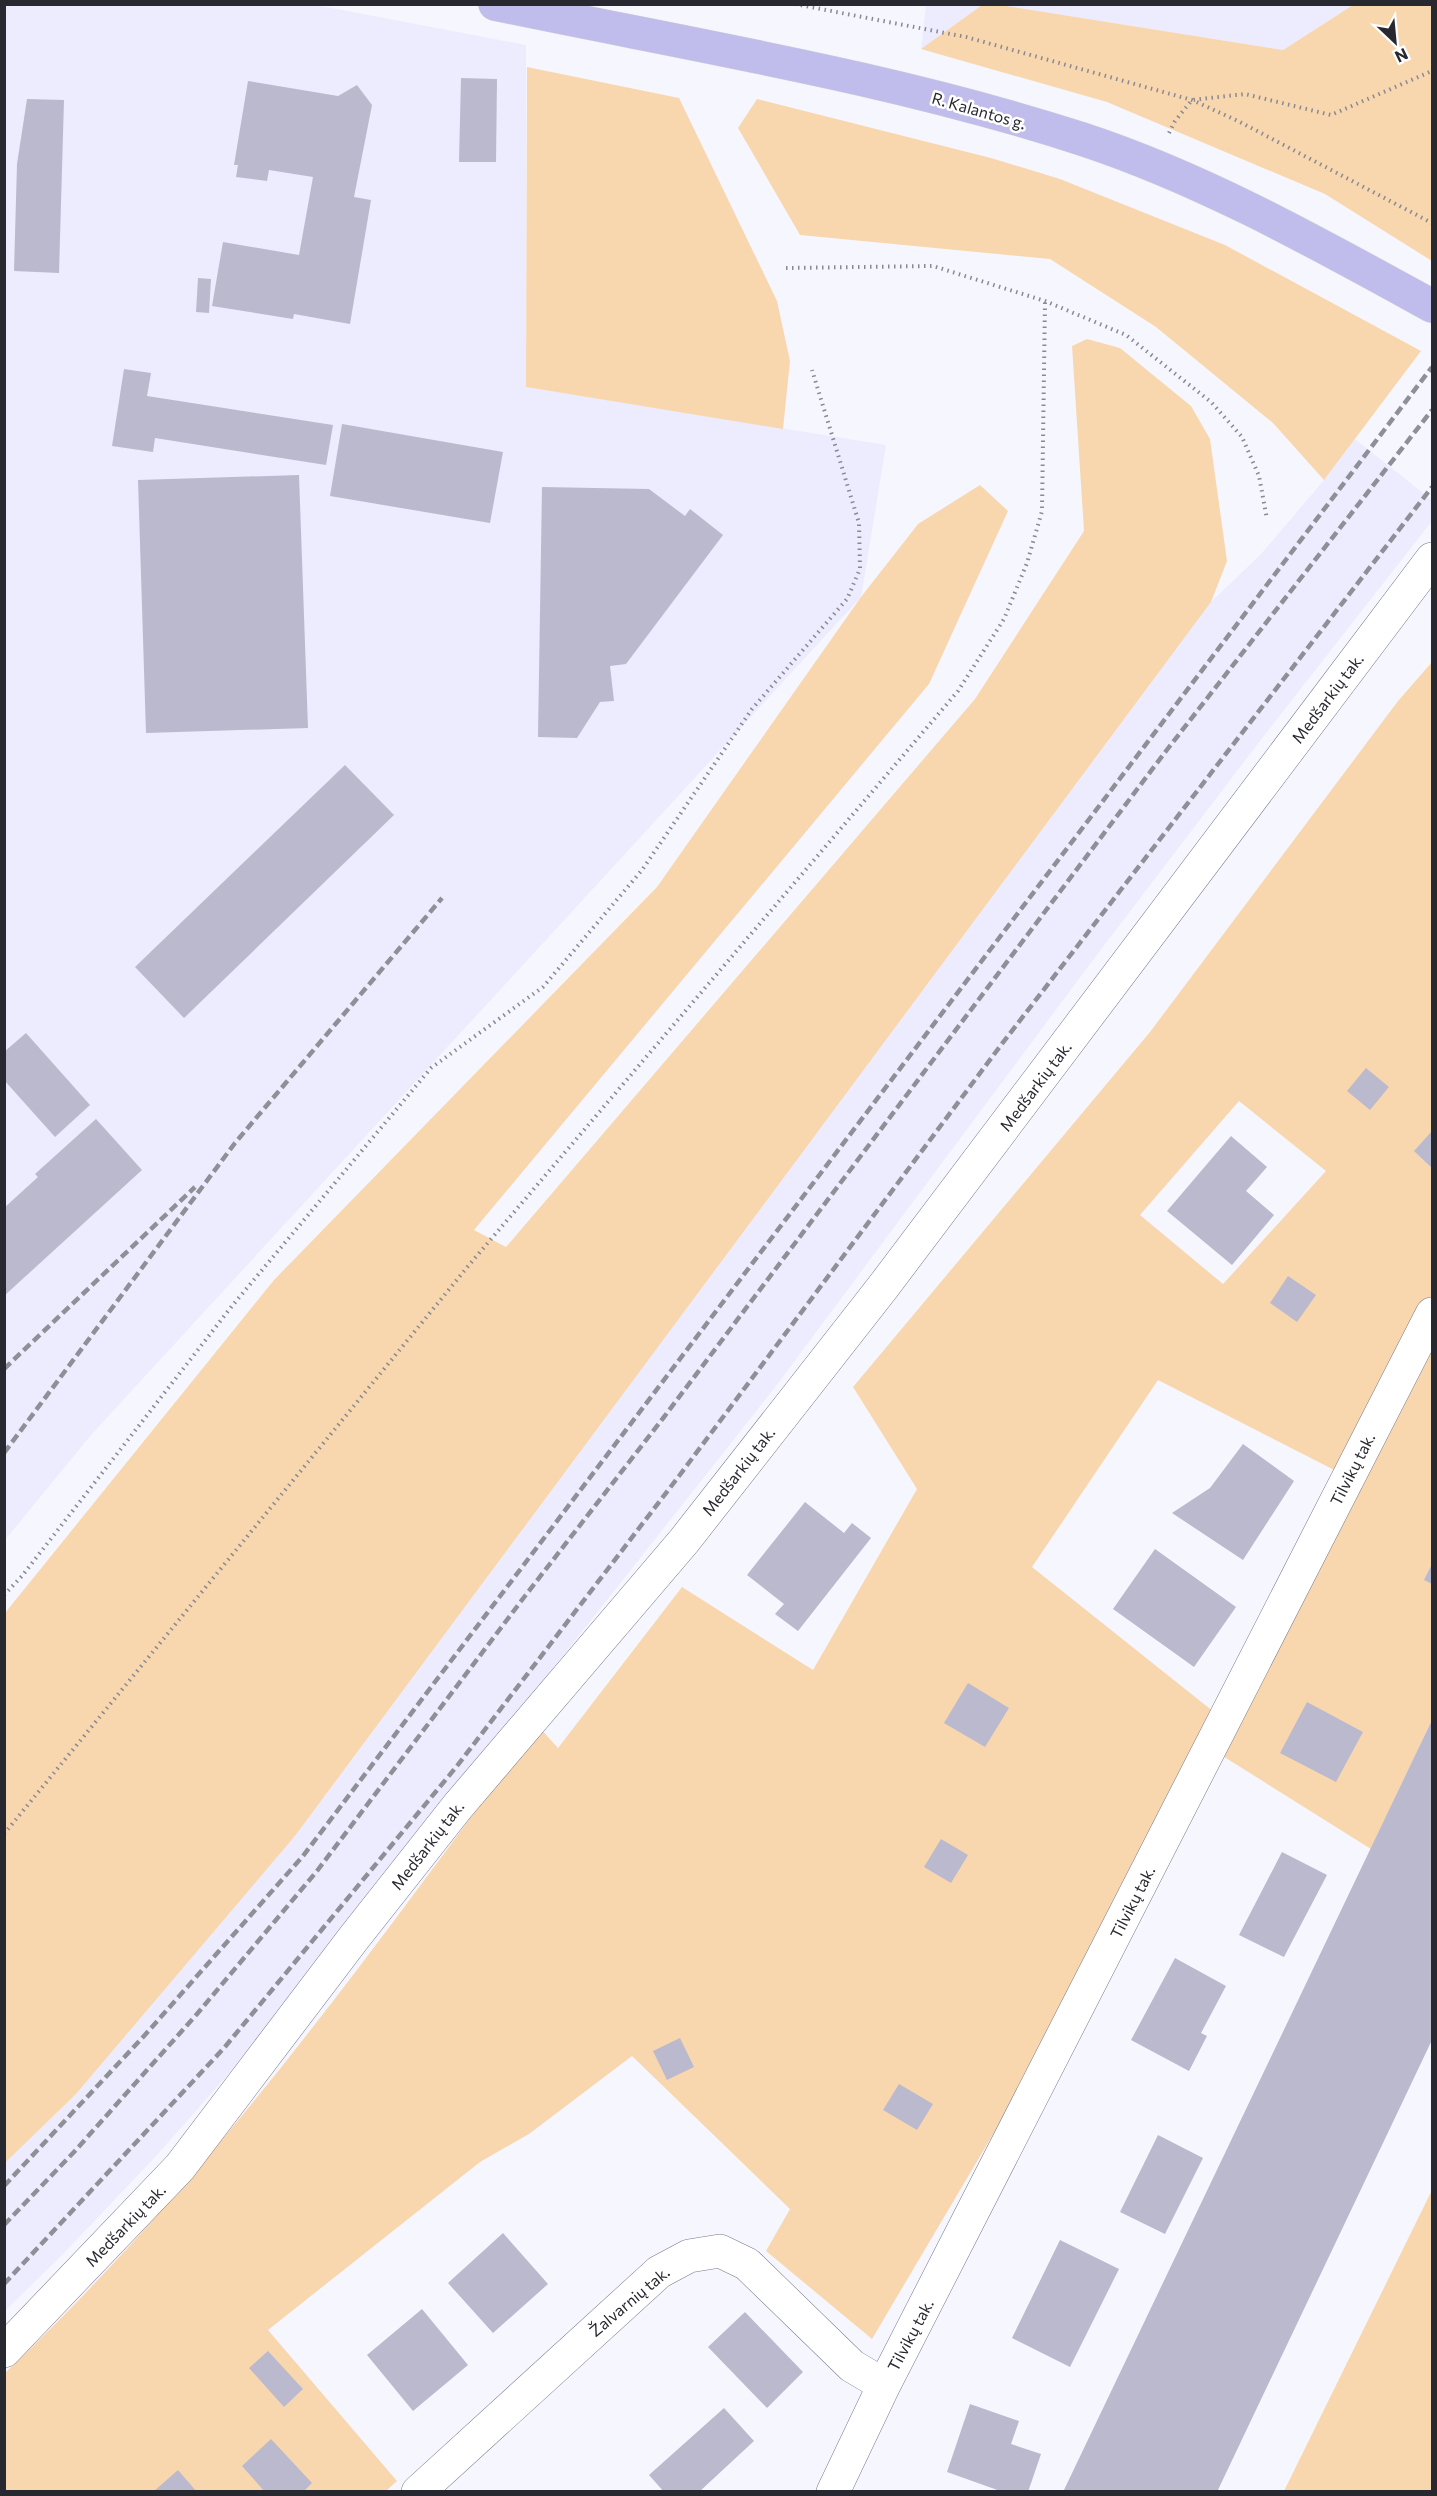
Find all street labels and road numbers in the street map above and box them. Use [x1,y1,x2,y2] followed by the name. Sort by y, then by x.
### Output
[930,88,1028,132] street label: R. Kalantos g.
[1287,649,1367,747] street label: Medšarkių tak.
[995,1037,1075,1135] street label: Medšarkių tak.
[698,1423,778,1519] street label: Medšarkių tak.
[1326,1430,1378,1508] street label: Tilvikų tak.
[387,1797,467,1893] street label: Medšarkių tak.
[1106,1863,1158,1941] street label: Tilvikų tak.
[81,2180,169,2270] street label: Medšarkių tak.
[585,2262,673,2340] street label: Žalvarnių tak.
[883,2296,937,2374] street label: Tilvikų tak.

